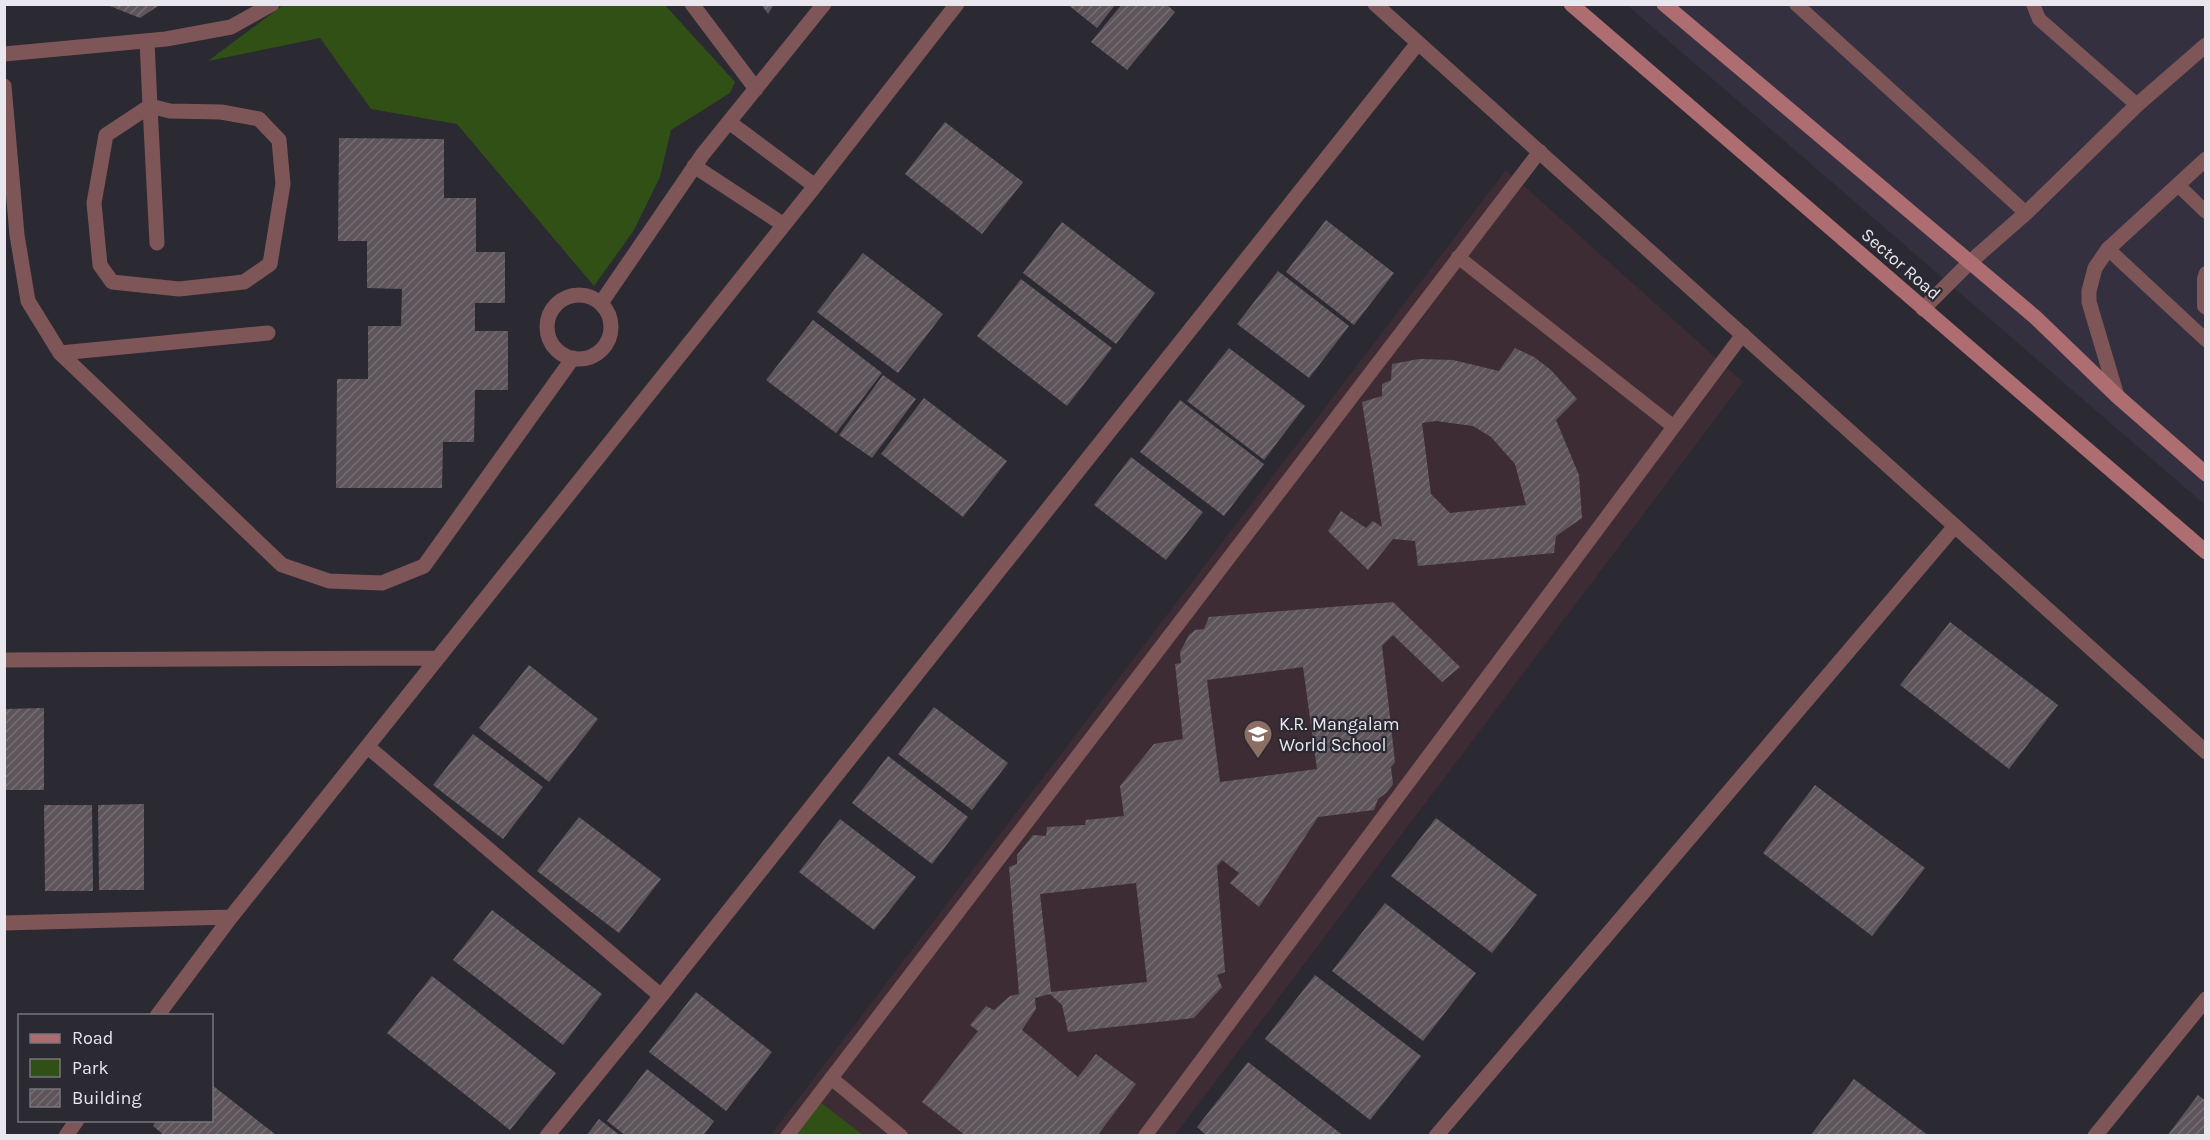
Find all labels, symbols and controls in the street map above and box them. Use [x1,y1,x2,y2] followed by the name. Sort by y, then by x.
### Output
[1857,223,1945,305] street label: Sector Road
[1279,713,1400,756] place label: K.R. Mangalam World School
[1242,718,1274,760] school or university icon: K.R. Mangalam World School
[18,1014,213,1122] legend
[72,1027,113,1049] text: Road
[72,1057,109,1079] text: Park
[72,1087,142,1109] text: Building

